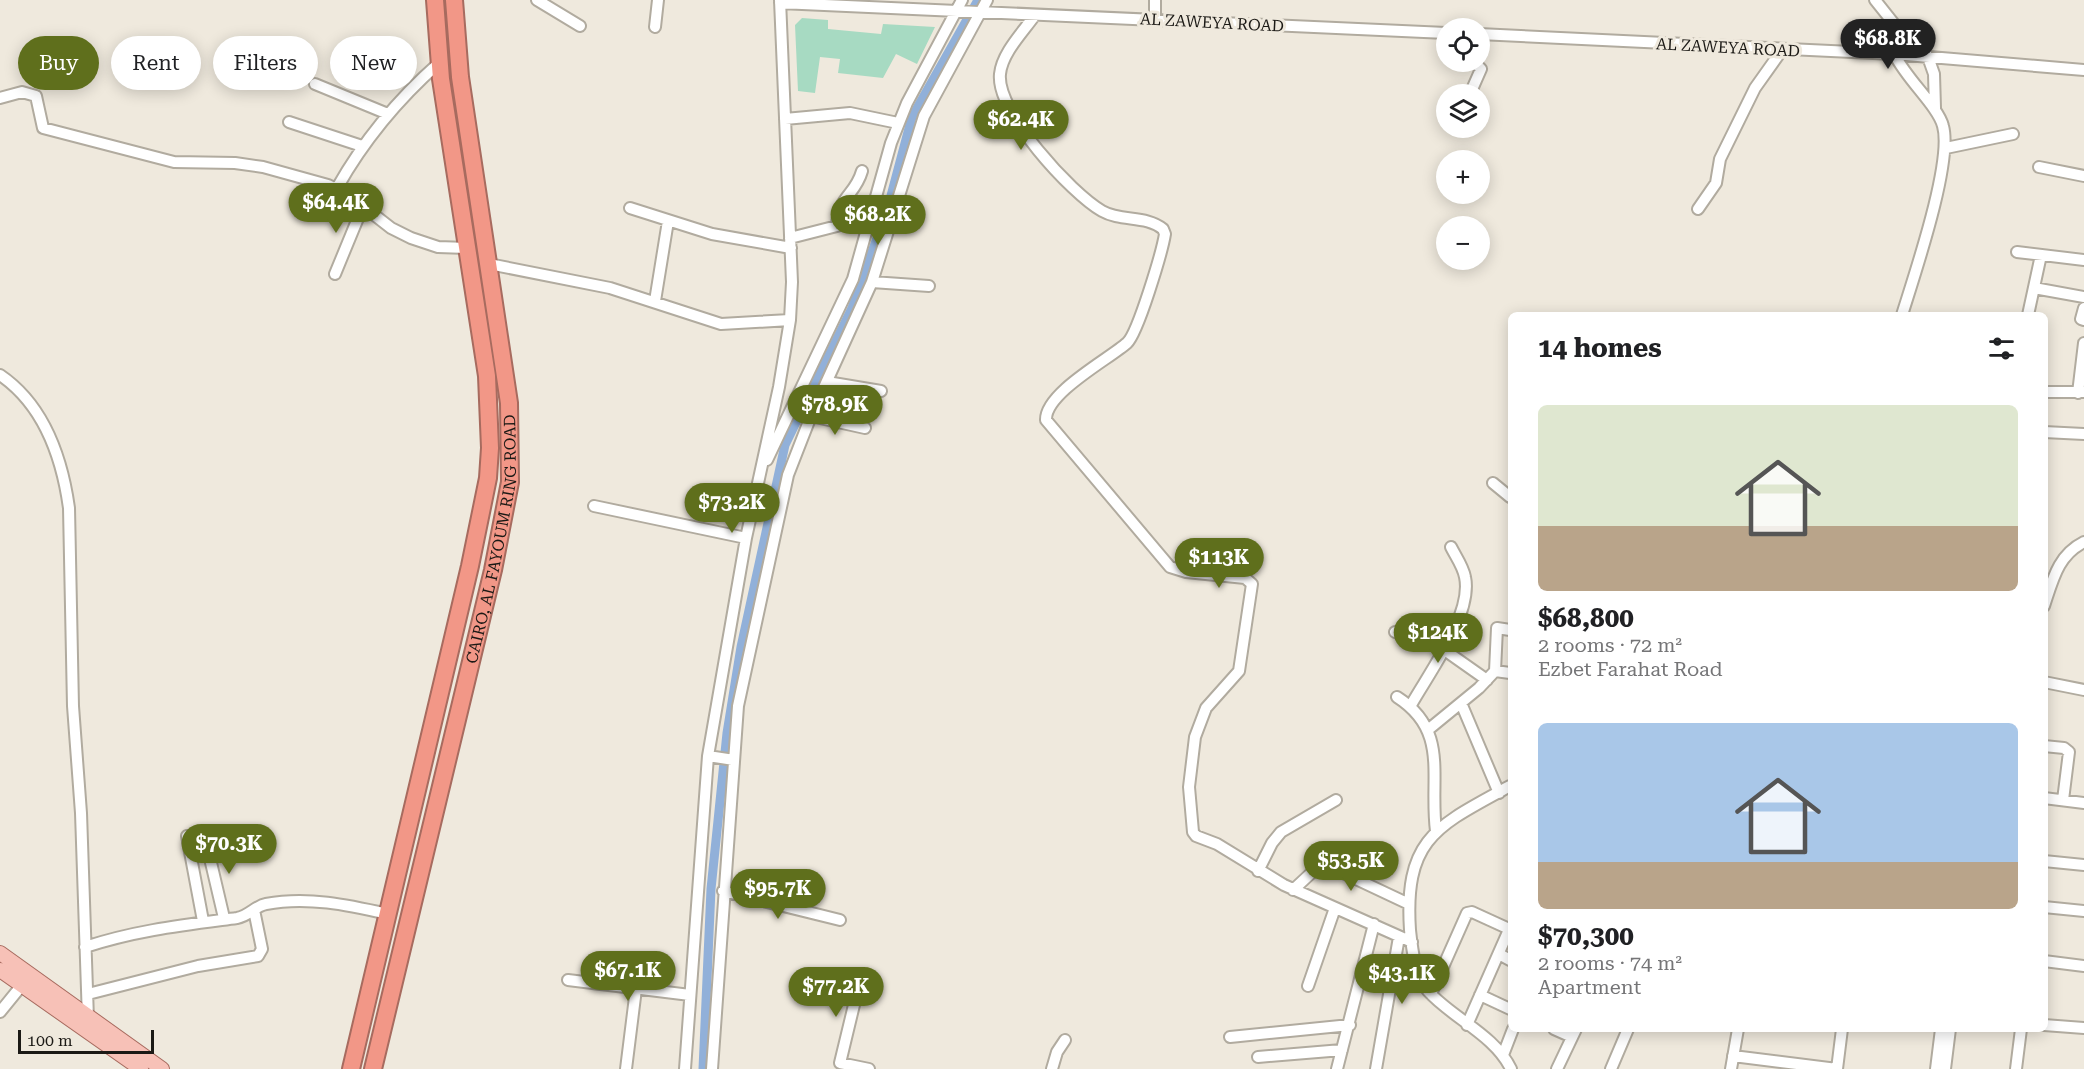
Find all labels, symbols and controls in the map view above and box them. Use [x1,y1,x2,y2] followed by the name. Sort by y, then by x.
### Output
[1139,9,1285,36] street label: AL ZAWEYA ROAD
[1436,18,1490,270] map controls
[1436,18,1490,72] button: locate
[1839,19,1937,70] pin: $68.8K
[1855,26,1921,50] text: $68.8K
[1655,34,1801,61] street label: AL ZAWEYA ROAD
[18,36,99,90] chip: Buy
[111,36,201,90] chip: Rent
[213,36,318,90] chip: Filters
[330,36,417,90] chip: New
[1436,84,1490,138] button: layers
[972,100,1070,151] pin: $62.4K
[988,107,1054,131] text: $62.4K
[1436,150,1490,204] button: +
[287,183,385,234] pin: $64.4K
[303,190,369,214] text: $64.4K
[829,195,927,246] pin: $68.2K
[845,202,911,226] text: $68.2K
[1436,216,1490,270] button: −
[1985,332,2018,365] icon: filters
[1538,333,1662,363] text: 14 homes
[786,385,884,436] pin: $78.9K
[802,392,868,416] text: $78.9K
[462,414,521,665] street label: CAIRO, AL FAYOUM RING ROAD
[1724,444,1832,552] icon: home
[683,483,781,534] pin: $73.2K
[699,490,765,514] text: $73.2K
[1177,538,1261,589] pin: $113K
[1189,545,1249,569] text: $113K
[1538,603,1634,633] text: $68,800
[1396,613,1480,664] pin: $124K
[1408,620,1468,644] text: $124K
[1538,633,1682,657] text: 2 rooms · 72 m²
[1538,657,1723,681] text: Ezbet Farahat Road
[1724,762,1832,870] icon: home
[180,824,278,875] pin: $70.3K
[196,831,262,855] text: $70.3K
[1302,841,1400,892] pin: $53.5K
[1318,848,1384,872] text: $53.5K
[729,869,827,920] pin: $95.7K
[745,876,811,900] text: $95.7K
[1538,921,1634,951] text: $70,300
[579,951,677,1002] pin: $67.1K
[1538,951,1682,975] text: 2 rooms · 74 m²
[1353,954,1451,1005] pin: $43.1K
[595,958,661,982] text: $67.1K
[1369,961,1435,985] text: $43.1K
[787,967,885,1018] pin: $77.2K
[803,974,869,998] text: $77.2K
[1538,975,1641,999] text: Apartment
[18,1027,154,1054] scale bar
[27,1031,73,1050] text: 100 m

